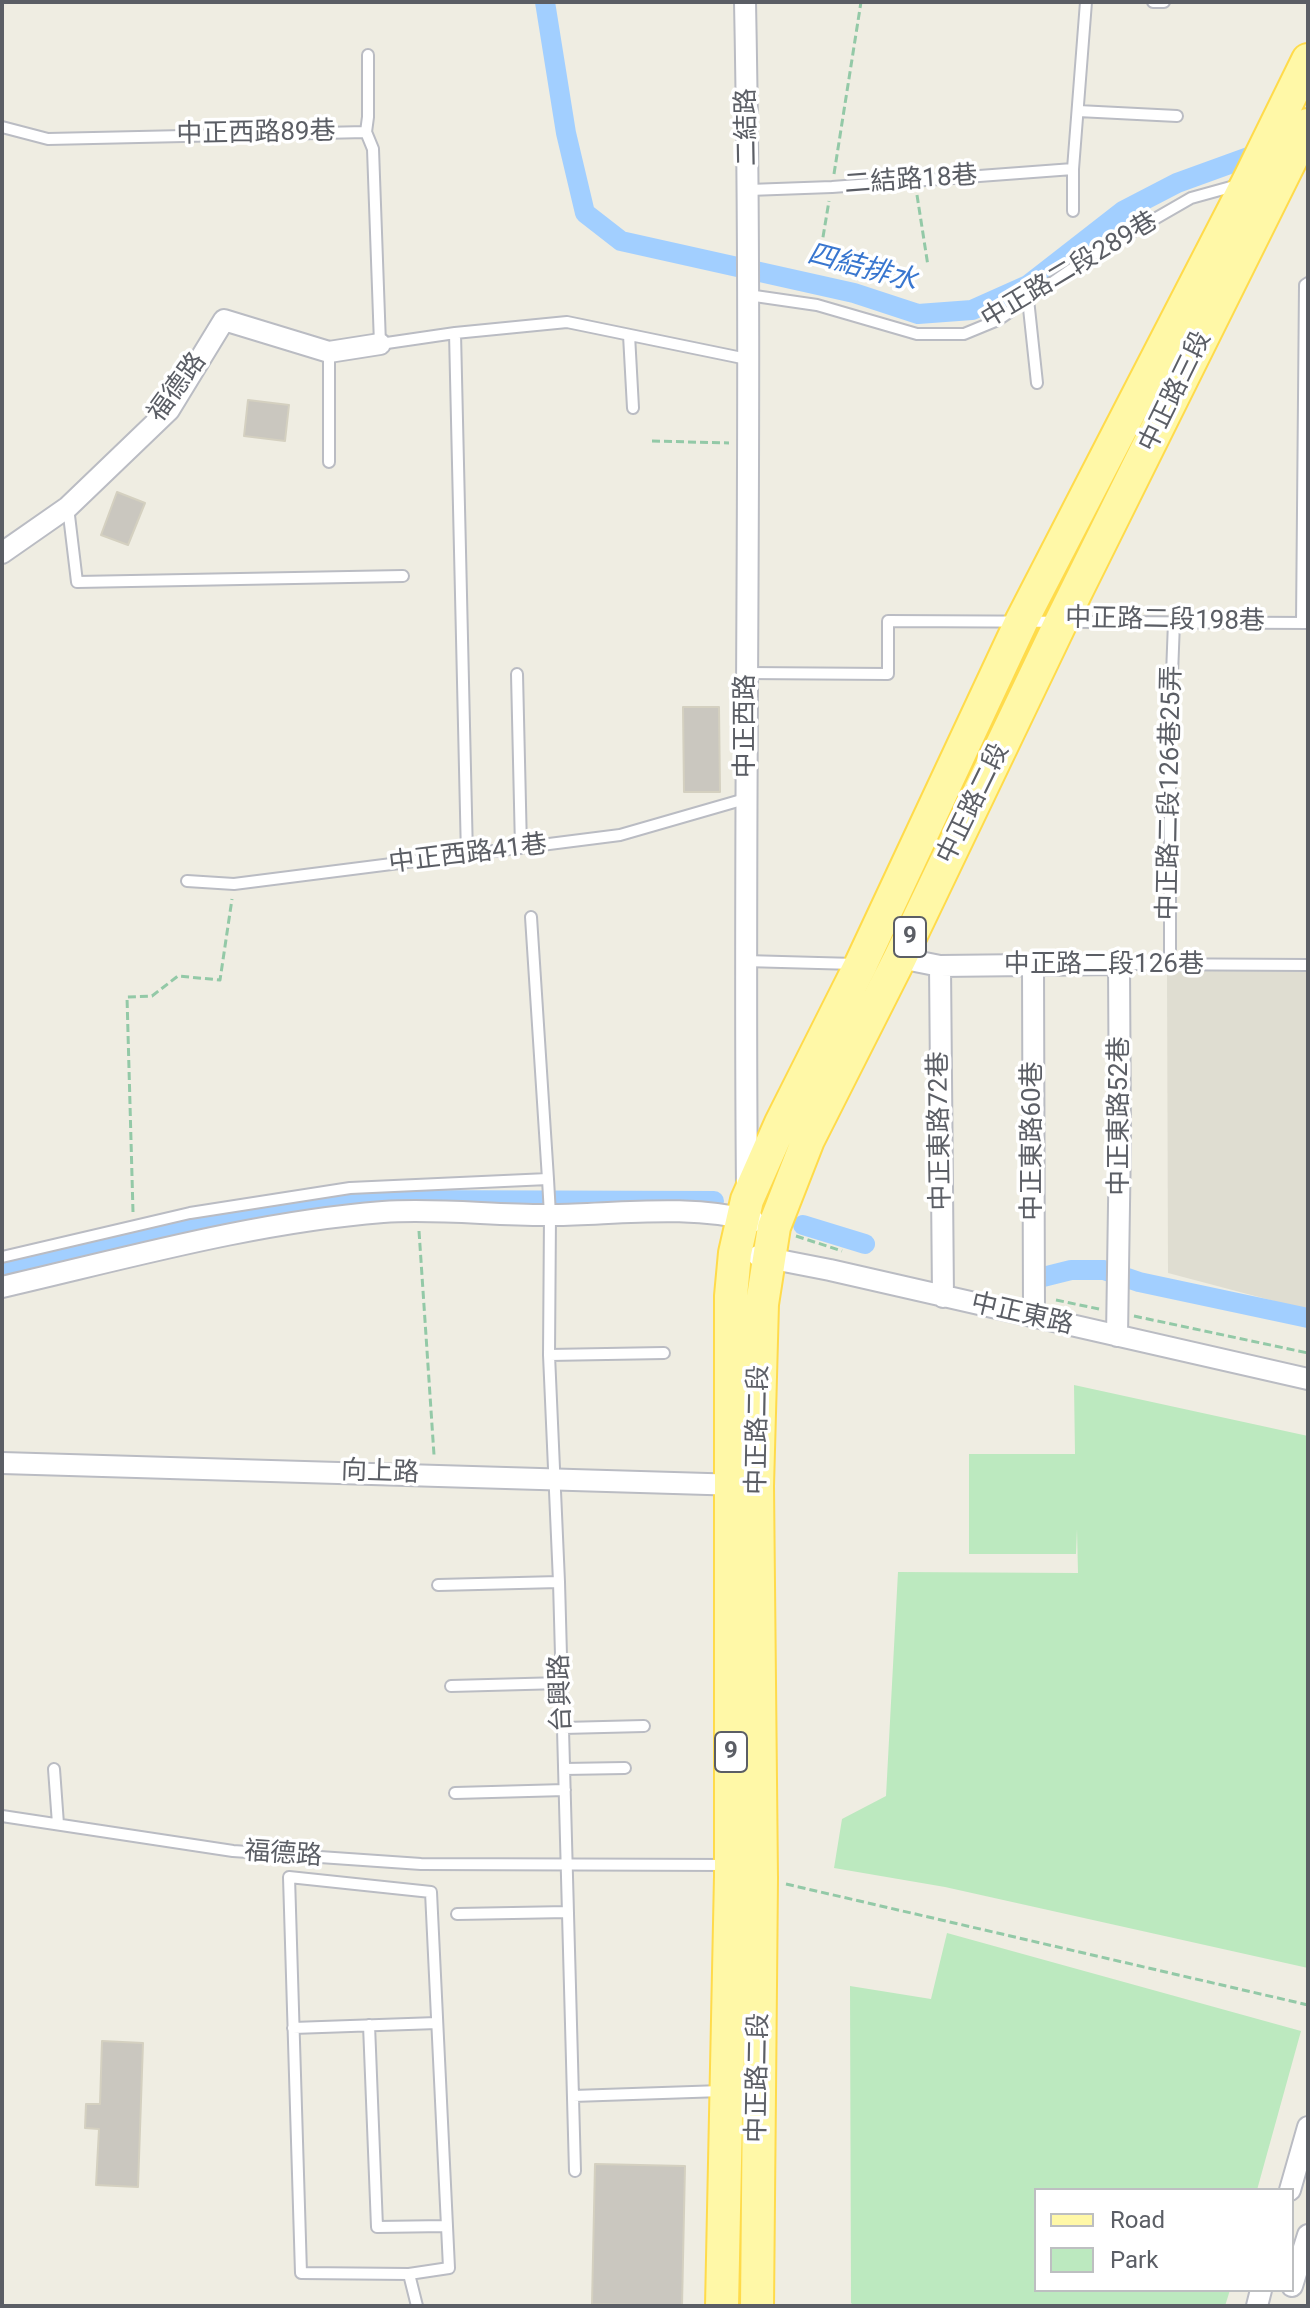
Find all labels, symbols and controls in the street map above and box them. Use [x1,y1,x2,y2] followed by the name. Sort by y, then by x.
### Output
[732,88,764,166] street label: 二結路
[176,117,336,151] street label: 中正西路89巷
[843,161,979,201] street label: 二結路18巷
[976,206,1164,336] street label: 中正路二段289巷
[804,238,920,300] water label: 四結排水
[1133,327,1219,457] street label: 中正路三段
[142,347,214,429] street label: 福德路
[1065,604,1265,638] street label: 中正路二段198巷
[1153,665,1189,921] street label: 中正路二段126巷25弄
[730,674,762,778] street label: 中正西路
[931,739,1017,869] street label: 中正路二段
[387,830,549,880] street label: 中正西路41巷
[894,917,926,957] road number: 9
[1004,949,1204,981] street label: 中正路二段126巷
[1104,1036,1136,1196] street label: 中正東路52巷
[924,1051,958,1211] street label: 中正東路72巷
[1017,1061,1049,1221] street label: 中正東路60巷
[968,1288,1076,1342] street label: 中正東路
[742,1365,776,1495] street label: 中正路二段
[340,1456,420,1490] street label: 向上路
[545,1653,579,1733] street label: 台興路
[715,1732,747,1772] road number: 9
[243,1837,323,1873] street label: 福德路
[742,2013,776,2143] street label: 中正路二段
[1034,2188,1294,2292] legend
[1110,2206,1165,2234] text: Road
[1110,2246,1158,2274] text: Park

